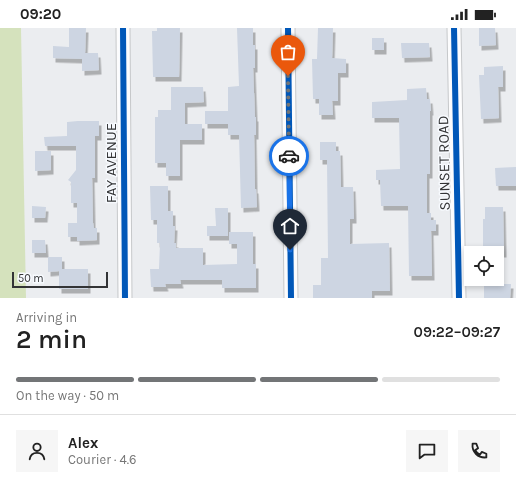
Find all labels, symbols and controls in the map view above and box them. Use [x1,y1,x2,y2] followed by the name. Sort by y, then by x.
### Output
[20,5,61,23] text: 09:20
[271,35,305,76] pin
[277,41,299,63] icon: bag
[434,115,454,211] street label: SUNSET ROAD
[102,123,120,203] street label: FAY AVENUE
[269,136,309,176] courier
[278,145,300,167] icon: car
[273,209,307,250] pin
[279,215,301,237] icon: home
[464,246,504,286] map controls
[464,246,504,286] button: locate
[12,270,108,289] scale bar
[18,272,44,285] text: 50 m
[16,310,77,325] text: Arriving in
[414,323,500,341] text: 09:22–09:27
[16,324,87,355] text: 2 min
[16,388,119,403] text: On the way · 50 m
[16,430,58,472] button: person
[406,430,448,472] button: chat
[458,430,500,472] button: phone
[68,434,98,452] text: Alex
[68,452,136,467] text: Courier · 4.6

